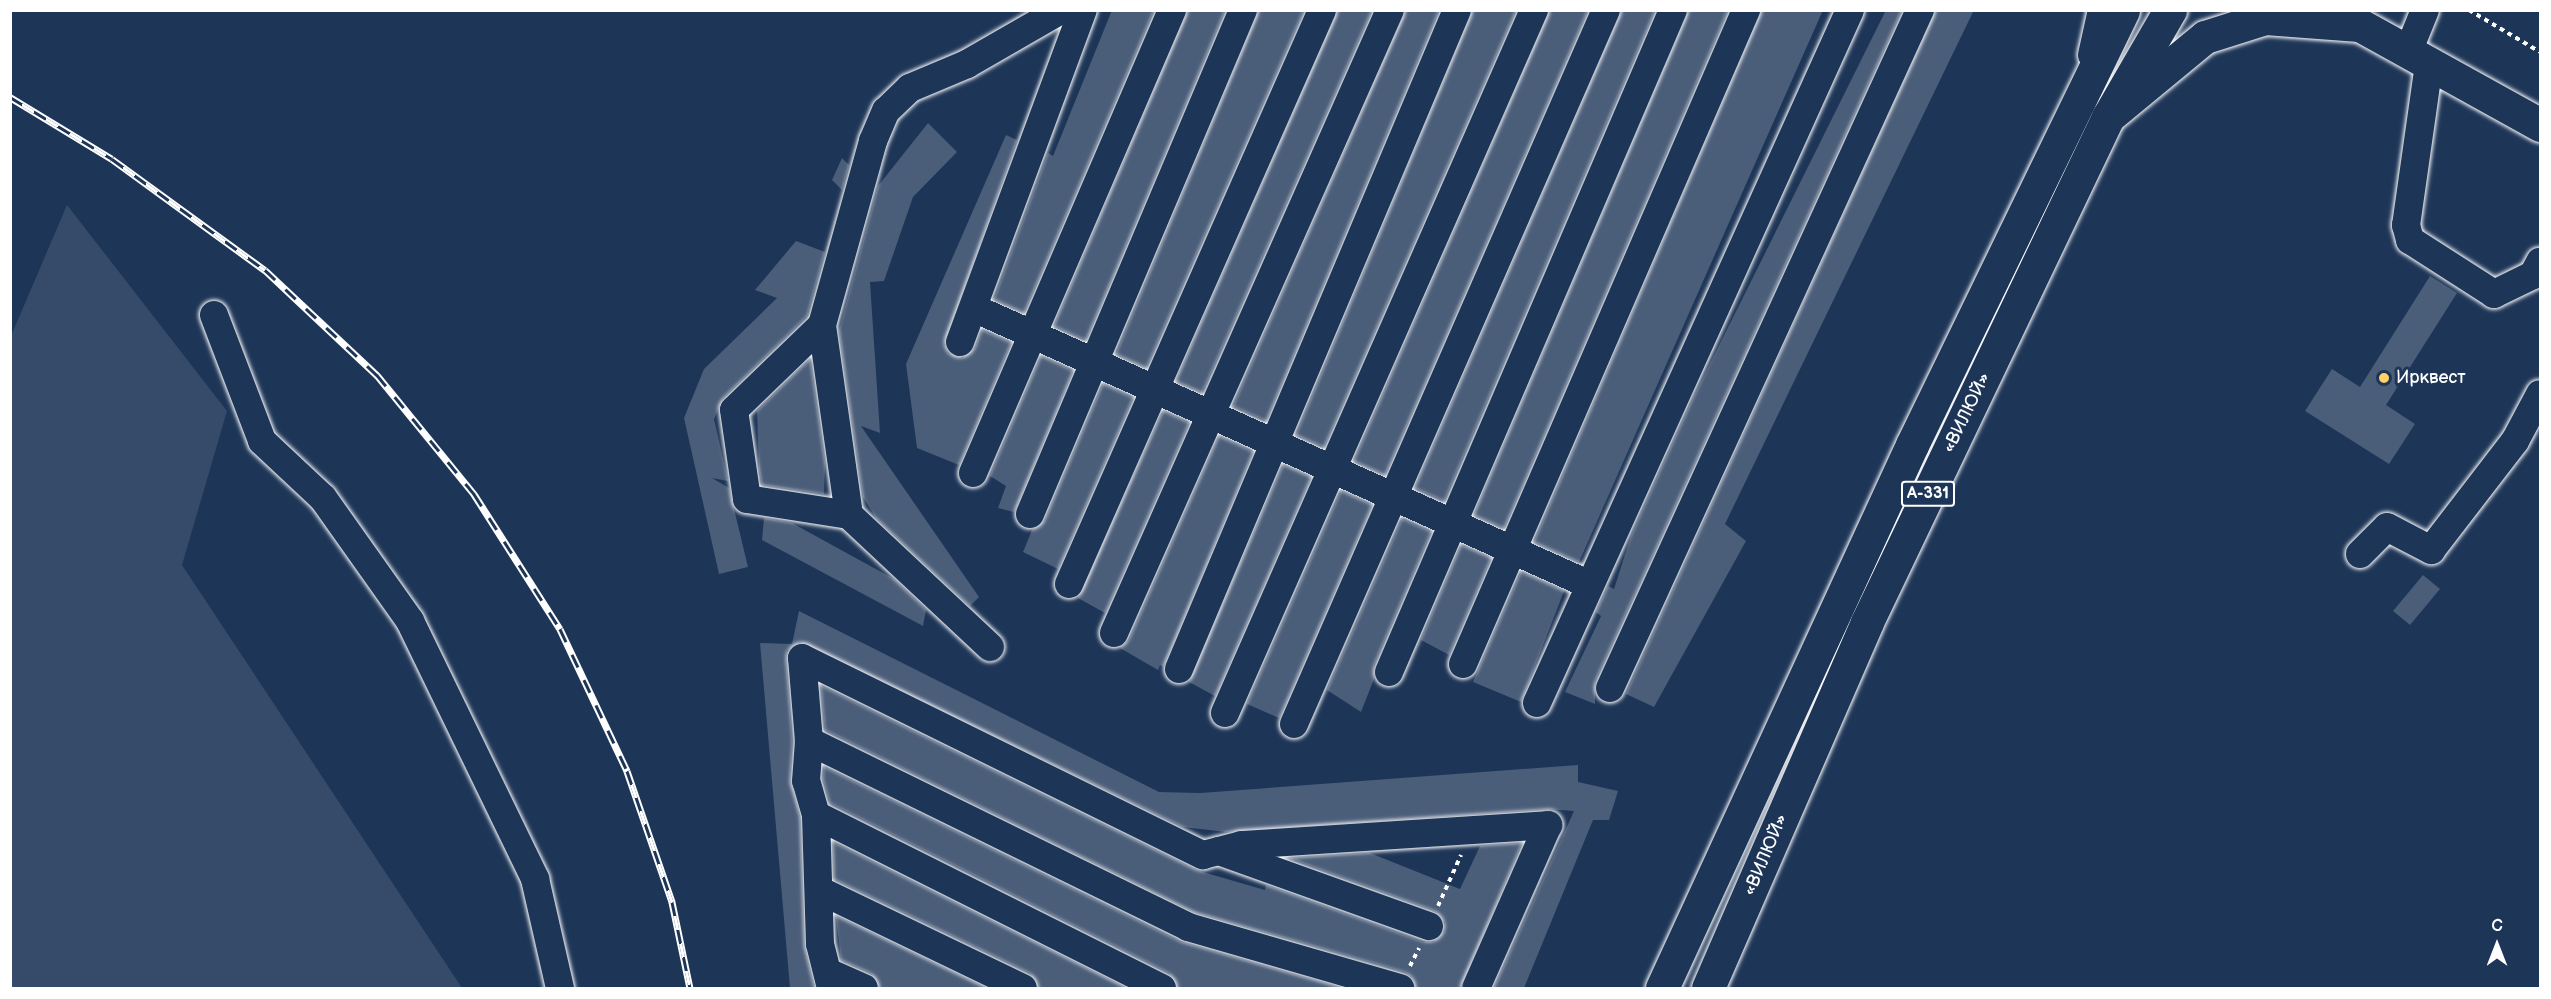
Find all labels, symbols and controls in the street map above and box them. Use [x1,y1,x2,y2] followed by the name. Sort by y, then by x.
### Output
[2396,367,2466,389] place label: Ирквест
[1938,369,1996,457] street label: «ВИЛЮЙ»
[2377,371,2391,385] marker: Ирквест
[1901,481,1955,507] road number: А-331
[1739,811,1793,899] street label: «ВИЛЮЙ»
[2467,915,2527,975] north arrow
[2491,917,2503,936] text: С

